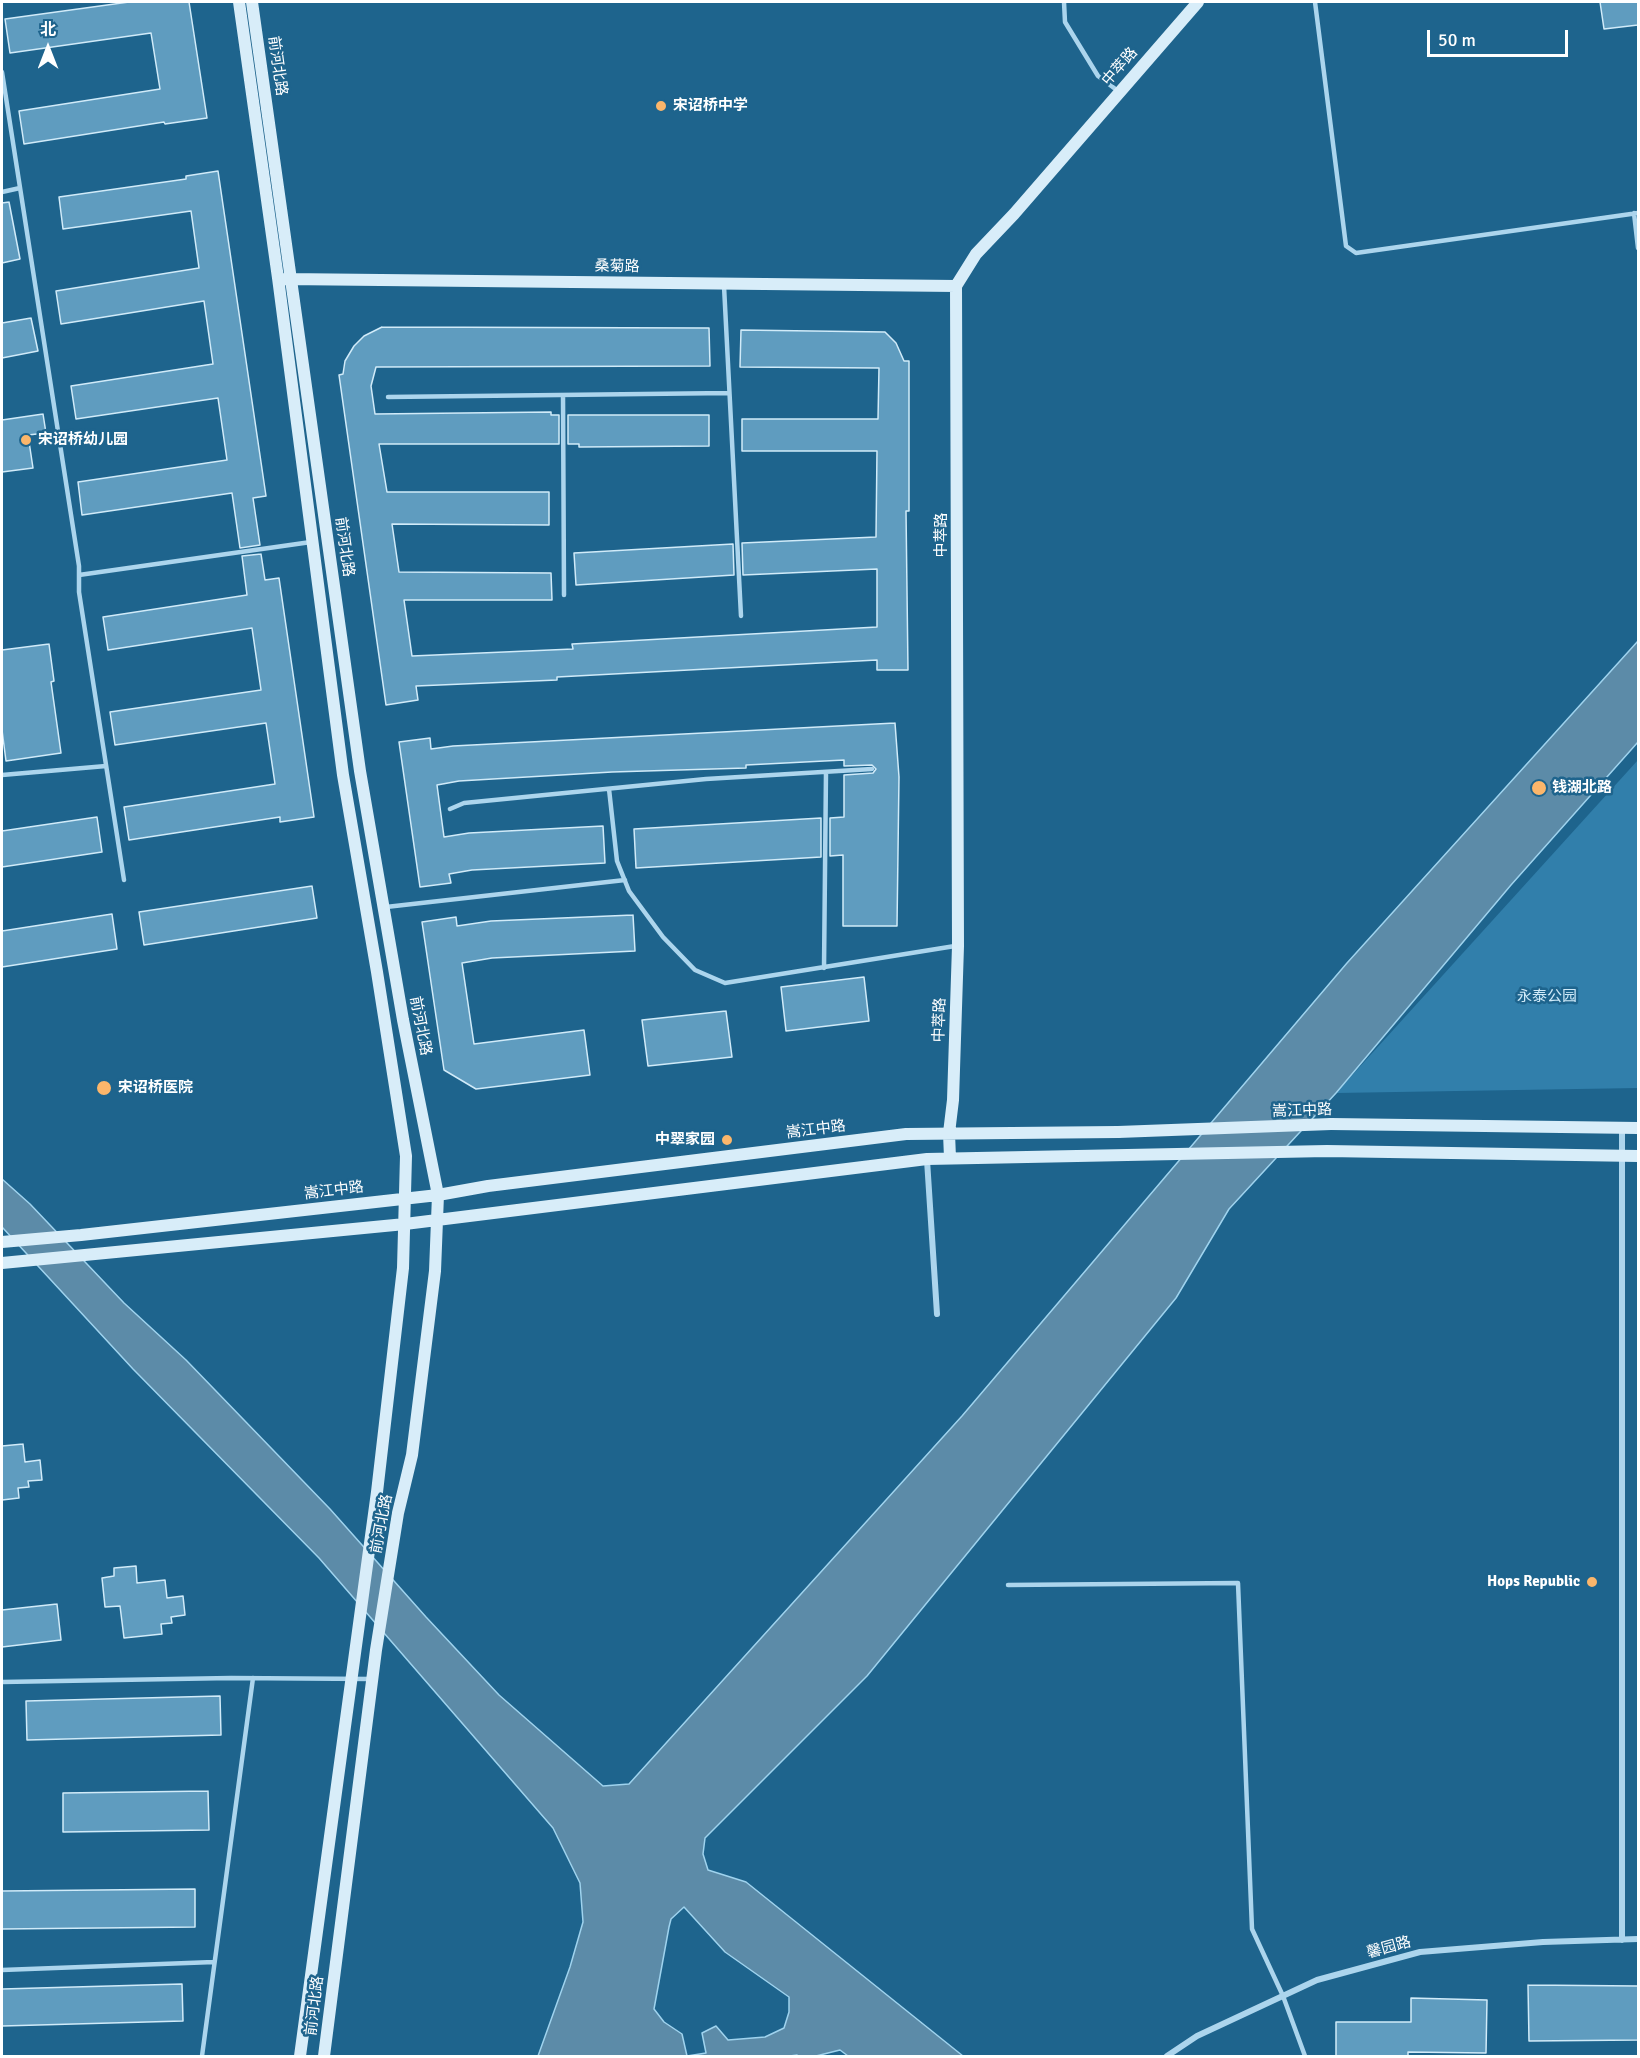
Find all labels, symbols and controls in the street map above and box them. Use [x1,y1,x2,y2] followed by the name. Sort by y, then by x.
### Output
[18,18,78,78] north arrow
[1430,18,1571,56] scale bar
[40,20,56,40] text: 北
[1438,29,1476,51] text: 50 m
[264,35,290,97] street label: 前河北路
[1098,44,1142,90] street label: 中萃路
[673,97,748,115] place label: 宋诏桥中学
[654,99,668,113] marker: 宋诏桥中学
[594,258,640,276] street label: 桑菊路
[38,431,128,449] place label: 宋诏桥幼儿园
[19,433,33,447] marker: 宋诏桥幼儿园
[933,513,951,557] street label: 中萃路
[331,516,357,578] street label: 前河北路
[1530,779,1548,797] marker: 钱湖北路
[1552,779,1612,797] place label: 钱湖北路
[1517,988,1577,1006] park label: 永泰公园
[405,995,435,1057] street label: 前河北路
[930,997,950,1043] street label: 中萃路
[95,1079,113,1097] marker: 宋诏桥医院
[118,1079,193,1097] place label: 宋诏桥医院
[1272,1101,1332,1121] street label: 嵩江中路
[785,1117,847,1143] street label: 嵩江中路
[655,1131,715,1149] place label: 中翠家园
[720,1133,734,1147] marker: 中翠家园
[303,1178,365,1204] street label: 嵩江中路
[367,1493,397,1555] street label: 前河北路
[1487,1573,1580,1591] place label: Hops Republic
[1585,1575,1599,1589] marker: Hops Republic
[1365,1933,1413,1963] street label: 馨园路
[302,1975,328,2037] street label: 前河北路

